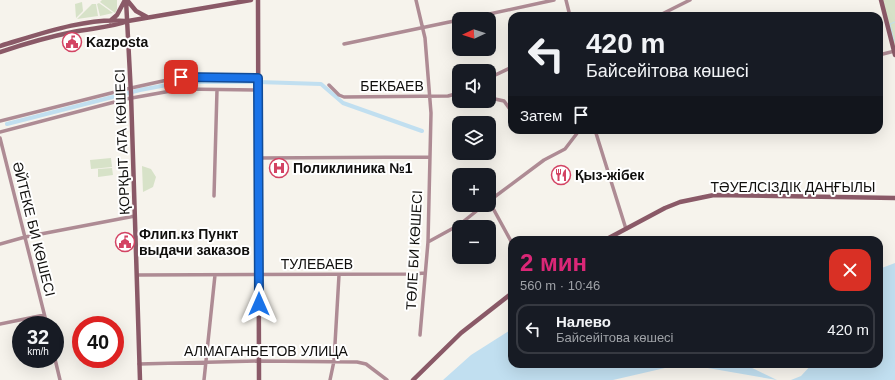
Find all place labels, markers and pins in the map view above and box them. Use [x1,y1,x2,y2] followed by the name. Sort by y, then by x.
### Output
[61,31,83,53] public building icon: Kazposta
[86,34,148,50] place label: Kazposta
[164,60,198,94] pin
[268,157,290,179] hospital icon: Поликлиника №1
[293,160,413,176] place label: Поликлиника №1
[550,164,572,186] restaurant icon: Қыз-жібек
[575,167,645,183] place label: Қыз-жібек
[139,226,250,258] place label: Флип.кз Пункт выдачи заказов
[114,231,136,253] public building icon: Флип.кз Пункт выдачи заказов

